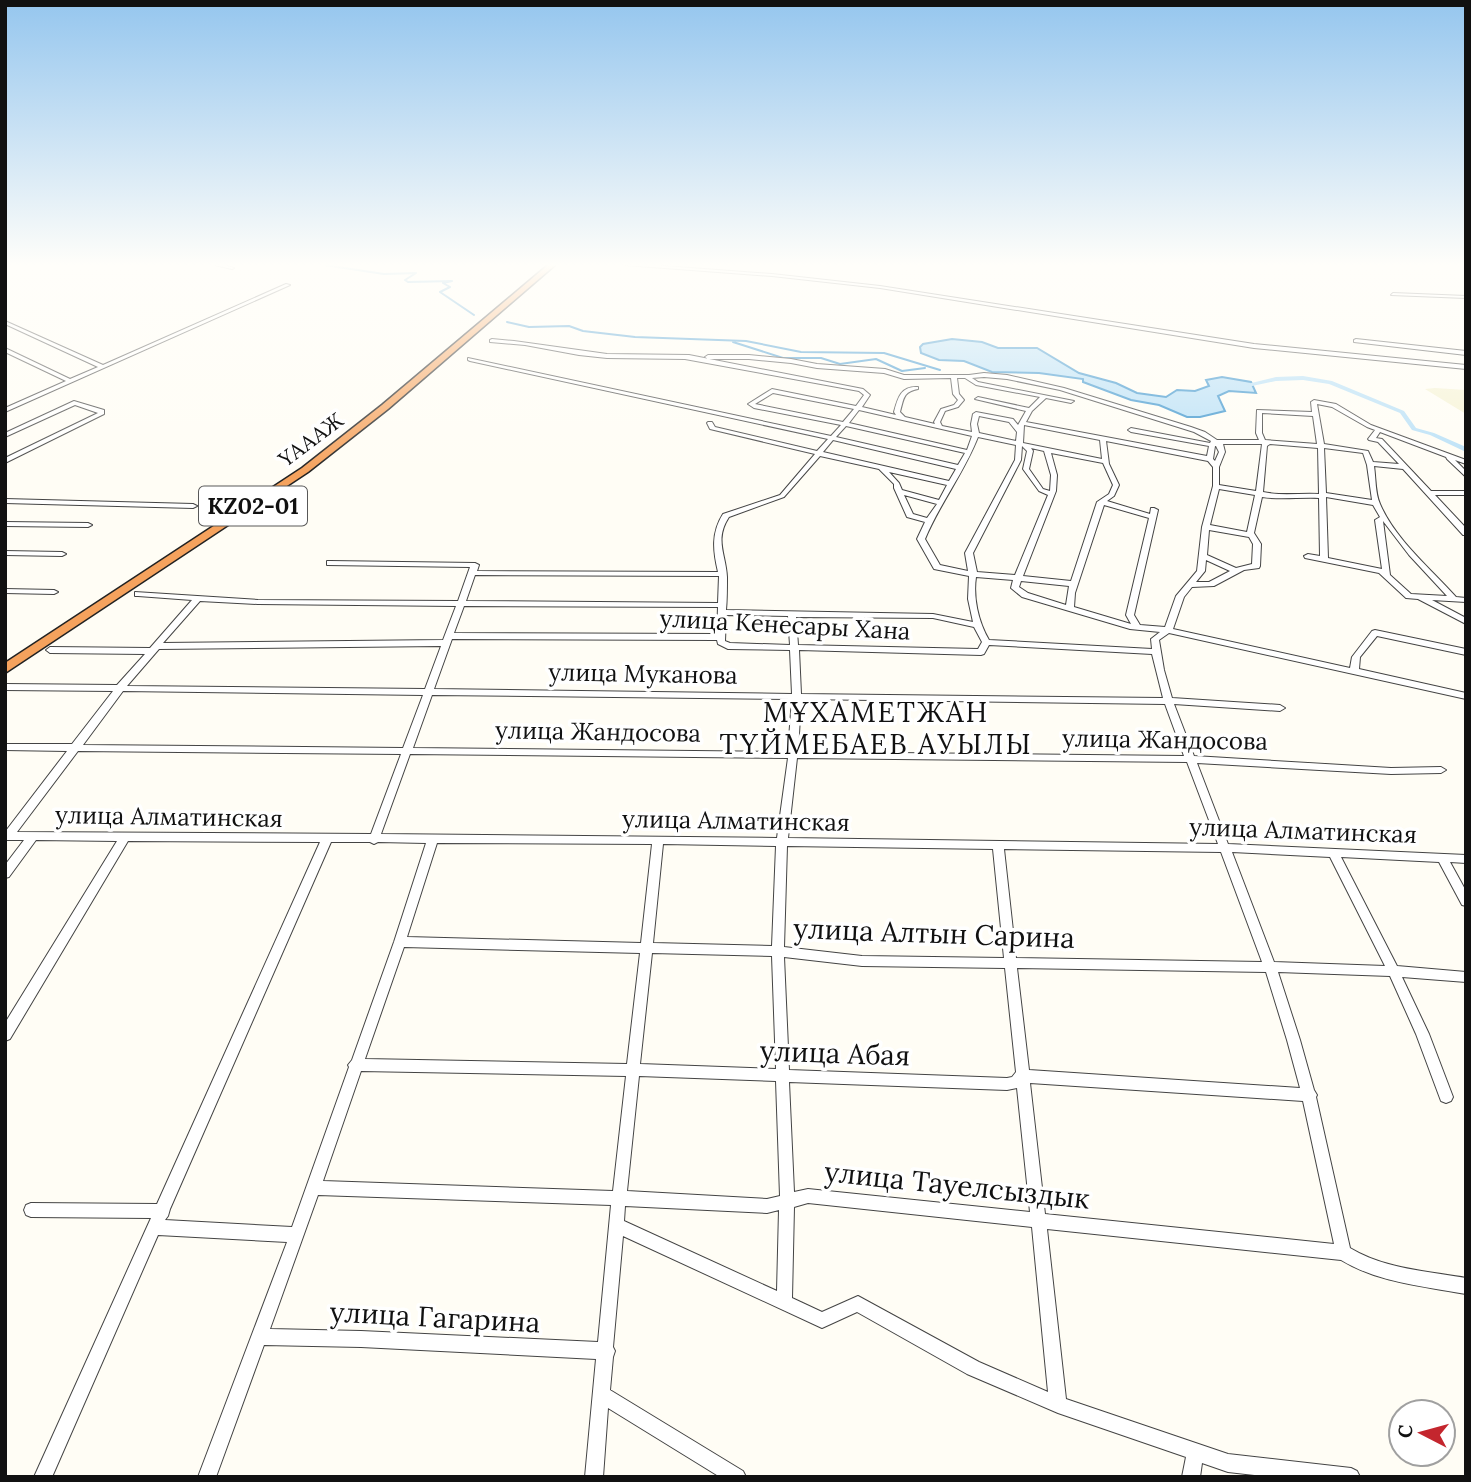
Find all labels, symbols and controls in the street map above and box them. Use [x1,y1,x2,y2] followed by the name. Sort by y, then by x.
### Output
[272,406,349,473] street label: ҮАААЖ
[199,486,307,526] road number: KZ02-01
[659,602,911,647] street label: улица Кенесары Хана
[548,656,738,691] street label: улица Муканова
[719,694,1033,762] district label: МҰХАМЕТЖАН ТҮЙМЕБАЕВ АУЫЛЫ
[495,714,701,749] street label: улица Жандосова
[1062,722,1268,757] street label: улица Жандосова
[55,799,283,834] street label: улица Алматинская
[622,803,850,838] street label: улица Алматинская
[1189,811,1417,850] street label: улица Алматинская
[793,910,1075,956] street label: улица Алтын Сарина
[759,1032,911,1074] street label: улица Абая
[823,1153,1091,1217] street label: улица Тауелсыздык
[329,1294,541,1340] street label: улица Гагарина
[1387,1398,1457,1468] north arrow
[1392,1423,1418,1439] text: С

